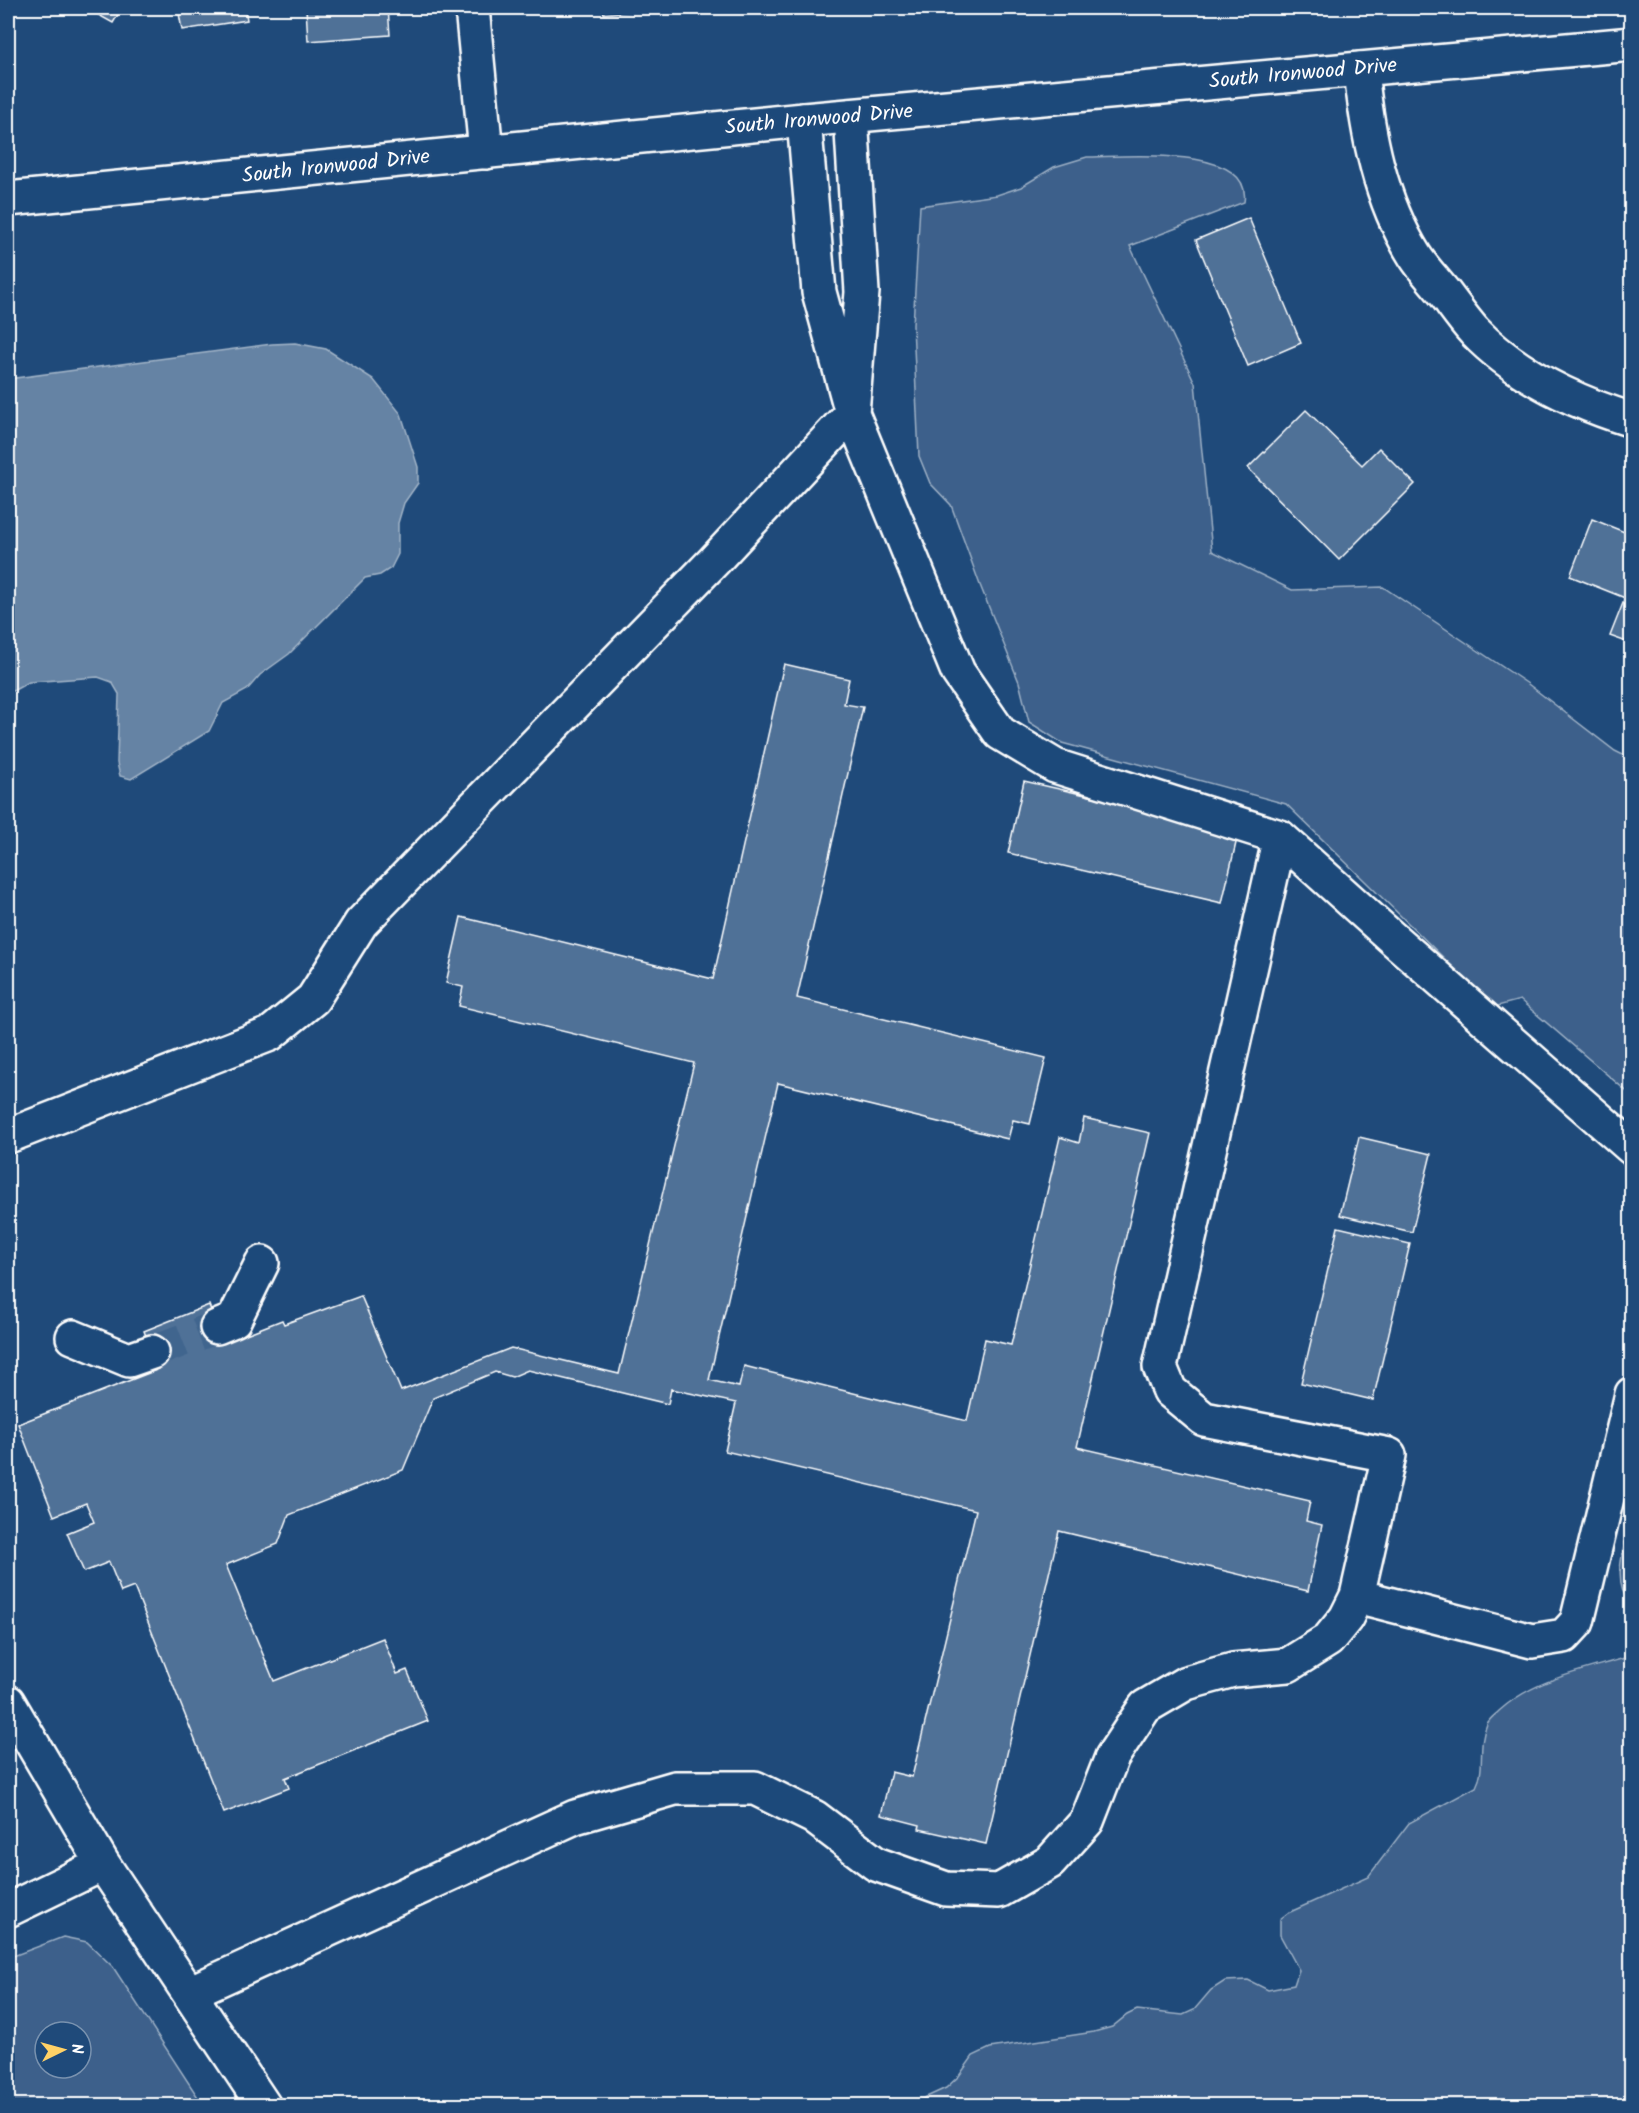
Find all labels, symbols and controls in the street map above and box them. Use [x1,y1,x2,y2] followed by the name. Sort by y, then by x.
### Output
[1208,49,1399,99] street label: South Ironwood Drive
[724,95,915,145] street label: South Ironwood Drive
[240,141,432,193] street label: South Ironwood Drive
[33,2020,93,2080] north arrow
[64,2043,89,2055] text: N

